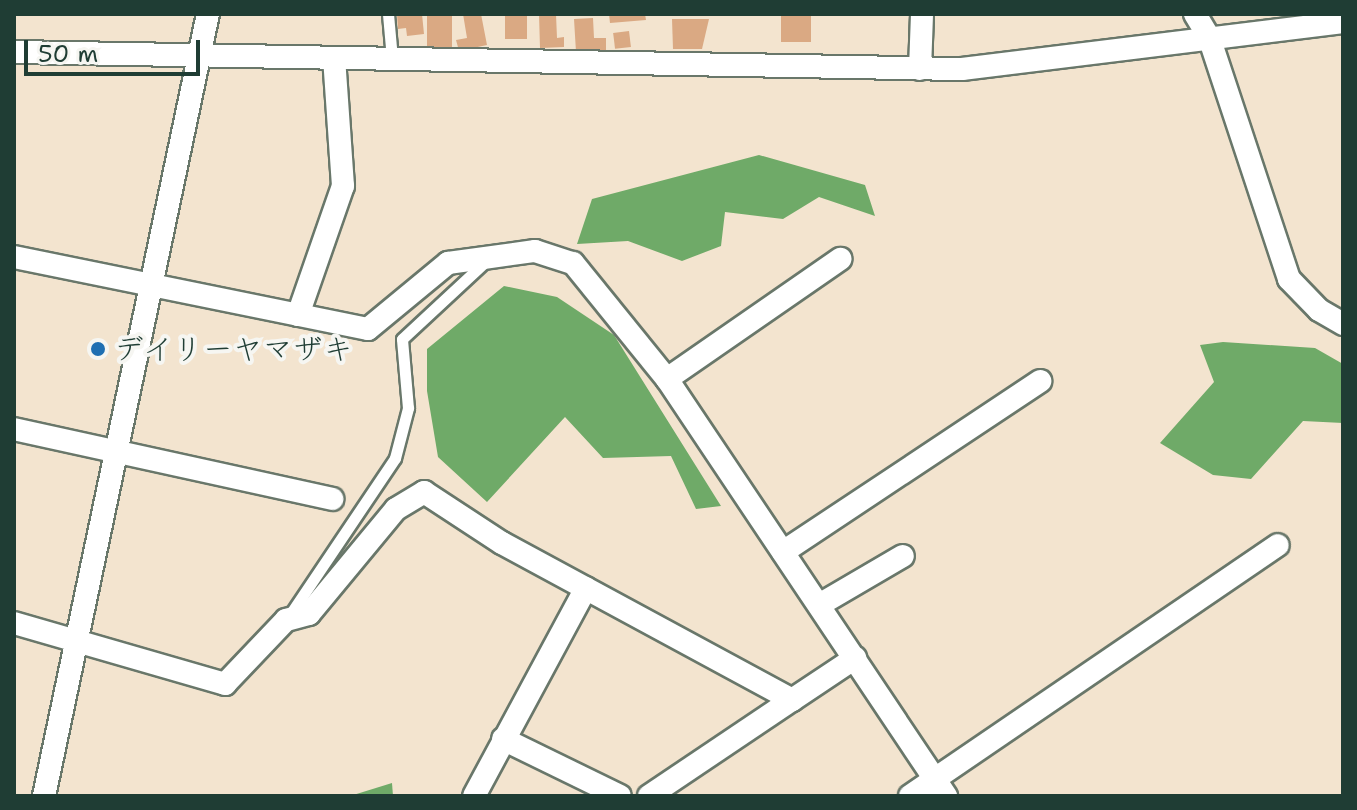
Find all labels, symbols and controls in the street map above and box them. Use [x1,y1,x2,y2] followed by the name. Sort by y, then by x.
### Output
[28,24,204,74] scale bar
[38,38,98,70] text: 50 m
[114,331,354,367] place label: デイリーヤマザキ
[89,340,107,358] marker: デイリーヤマザキ

